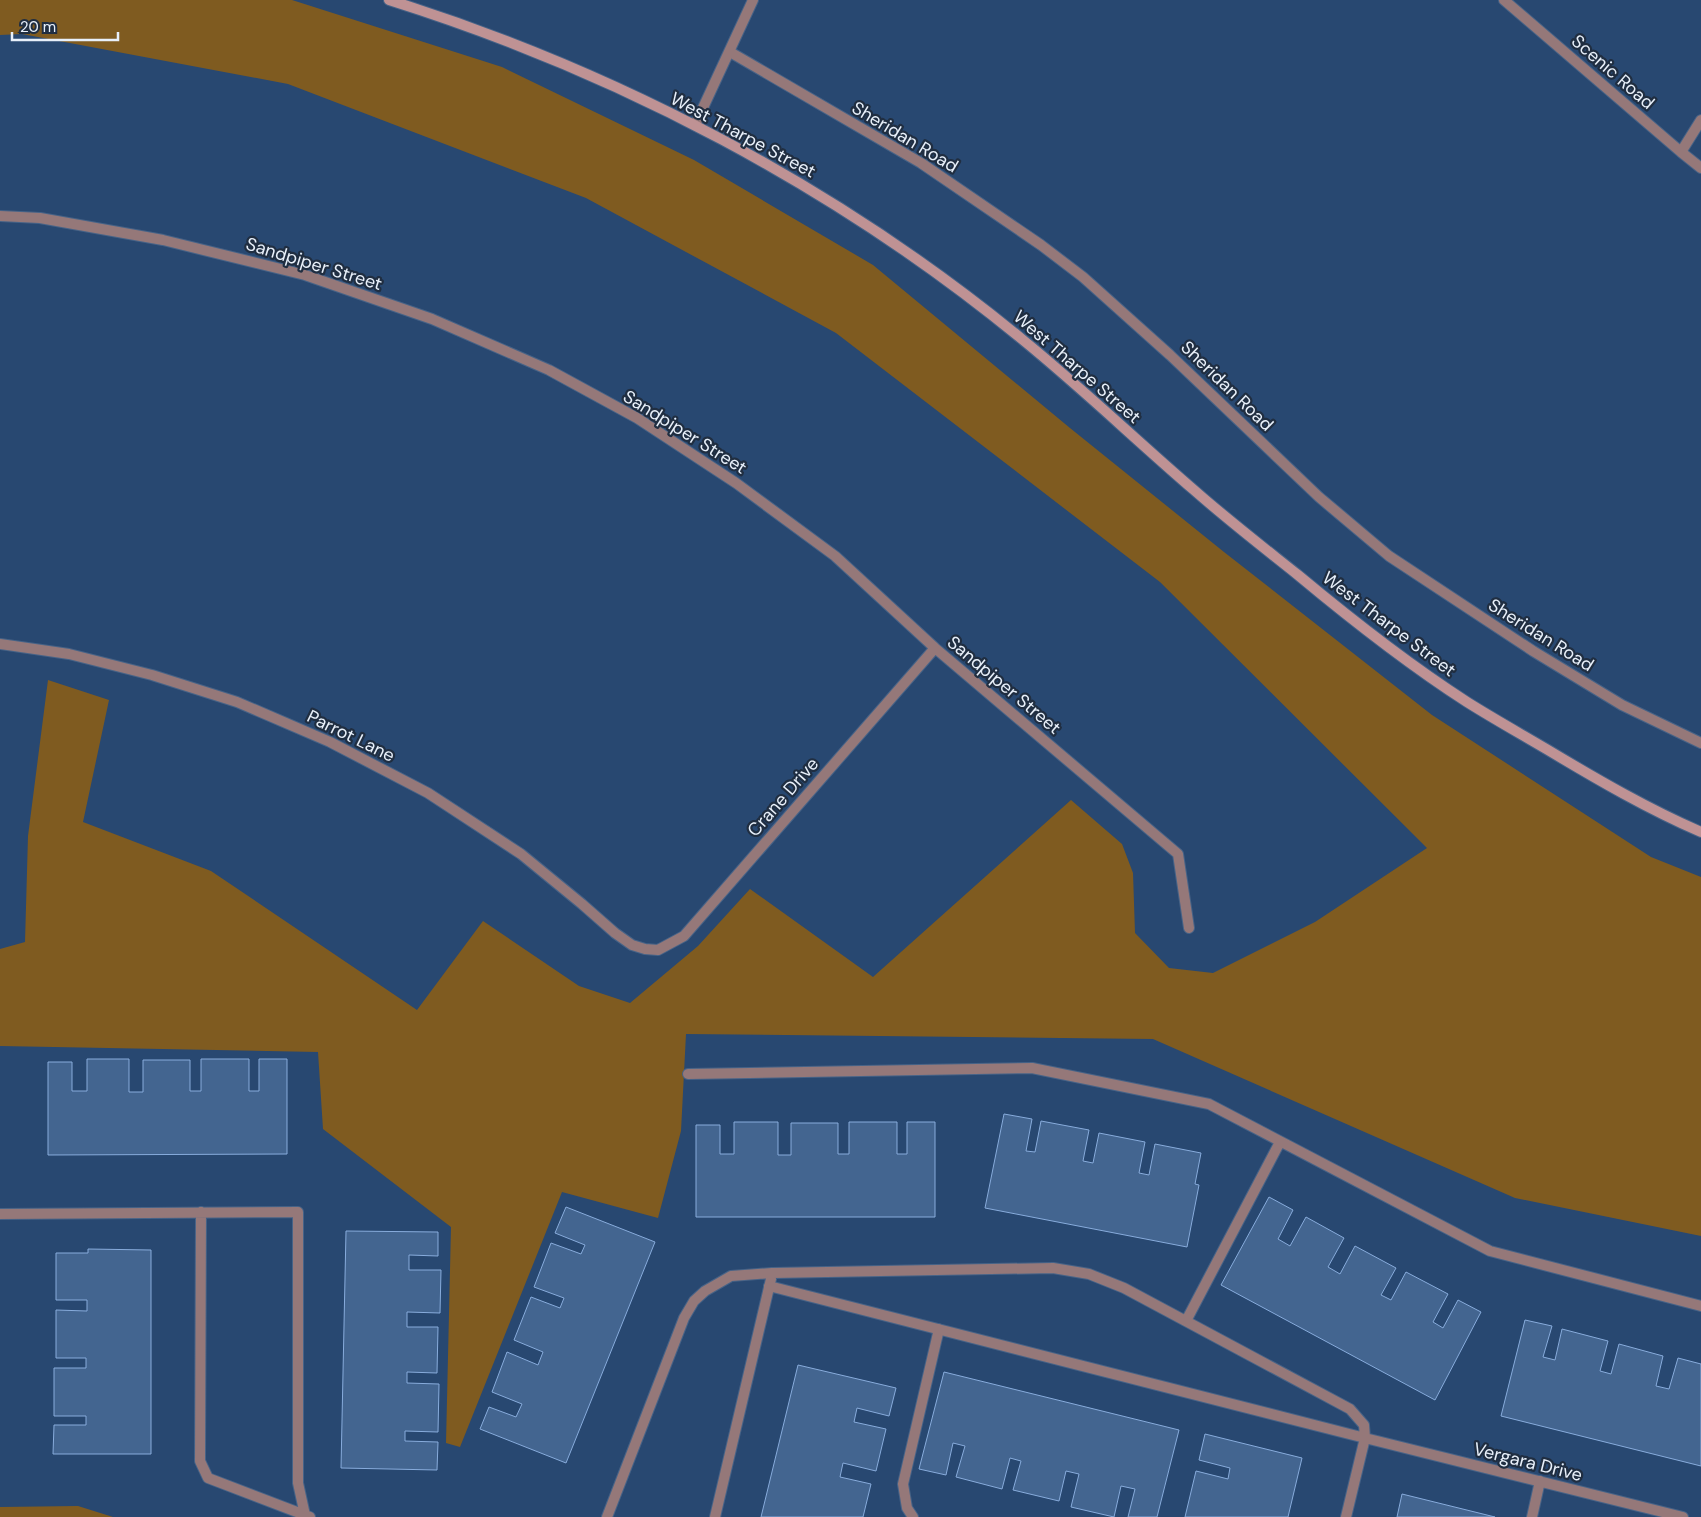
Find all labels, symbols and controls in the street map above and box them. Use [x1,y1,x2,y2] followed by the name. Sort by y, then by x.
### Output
[12,10,119,42] scale bar
[20,17,56,37] text: 20 m
[1566,29,1660,115] street label: Scenic Road
[666,87,820,183] street label: West Tharpe Street
[847,96,963,178] street label: Sheridan Road
[243,232,385,296] street label: Sandpiper Street
[1008,305,1146,429] street label: West Tharpe Street
[1175,336,1279,436] street label: Sheridan Road
[619,384,751,480] street label: Sandpiper Street
[1317,566,1461,682] street label: West Tharpe Street
[1484,593,1598,677] street label: Sheridan Road
[942,630,1066,740] street label: Sandpiper Street
[303,704,399,768] street label: Parrot Lane
[742,752,824,842] street label: Crane Drive
[1471,1437,1585,1487] street label: Vergara Drive

